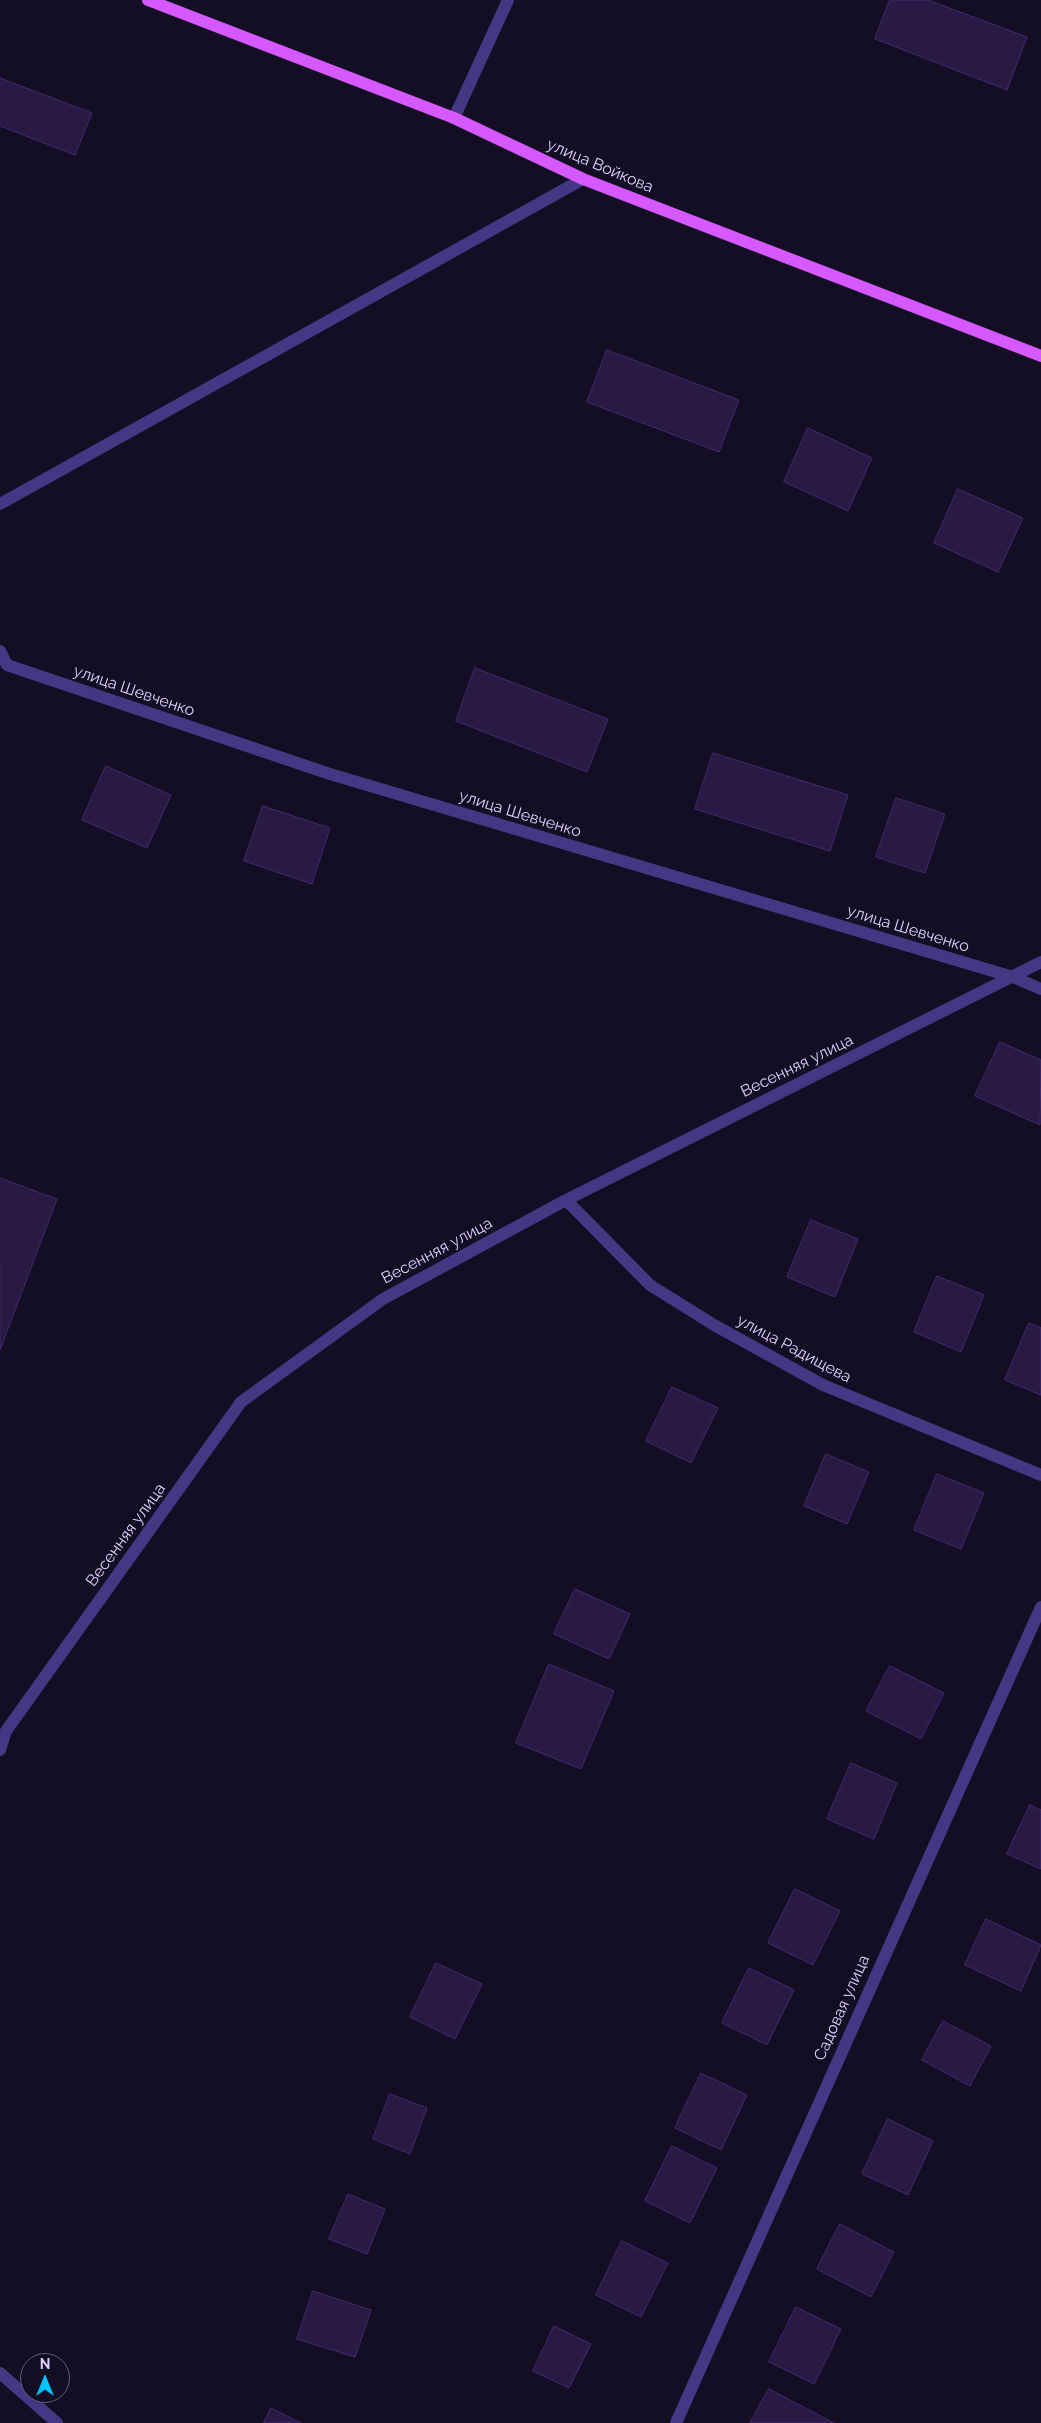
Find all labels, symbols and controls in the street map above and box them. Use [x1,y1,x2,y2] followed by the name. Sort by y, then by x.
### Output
[544,135,656,197] street label: улица Войкова
[71,661,197,721] street label: улица Шевченко
[457,786,583,842] street label: улица Шевченко
[845,901,971,957] street label: улица Шевченко
[738,1030,856,1102] street label: Весенняя улица
[378,1214,496,1288] street label: Весенняя улица
[734,1311,854,1387] street label: улица Радищева
[82,1480,170,1590] street label: Весенняя улица
[810,1952,874,2064] street label: Садовая улица
[20,2353,70,2403] north arrow
[40,2356,50,2372] text: N

